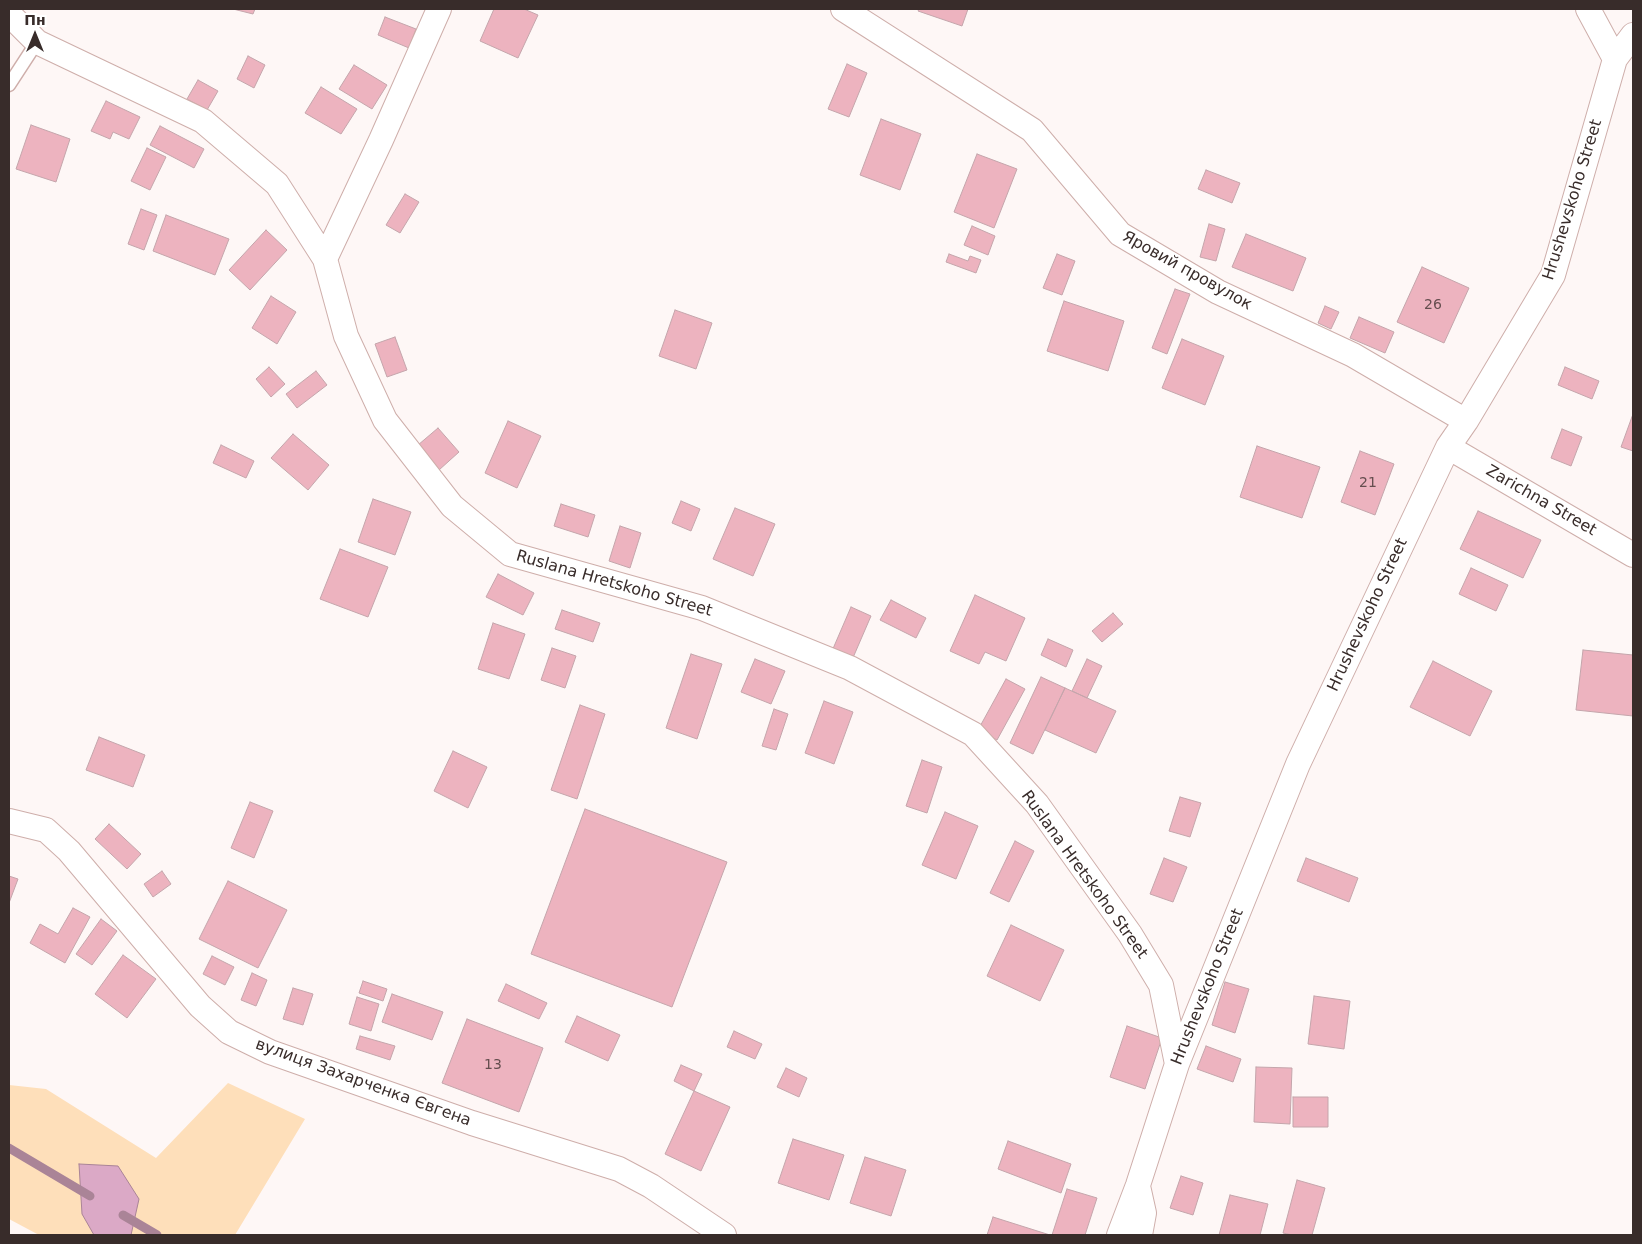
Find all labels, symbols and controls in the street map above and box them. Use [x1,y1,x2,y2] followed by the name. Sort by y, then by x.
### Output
[10,10,60,60] north arrow
[24,12,46,28] text: Пн
[1539,117,1607,283] street label: Hrushevskoho Street
[1119,227,1255,315] street label: Яровий провулок
[1424,297,1442,313] house number: 26
[1482,462,1600,540] street label: Zarichna Street
[1359,475,1377,491] house number: 21
[1324,535,1412,695] street label: Hrushevskoho Street
[514,547,714,621] street label: Ruslana Hretskoho Street
[1017,787,1151,963] street label: Ruslana Hretskoho Street
[1168,906,1248,1068] street label: Hrushevskoho Street
[253,1035,473,1131] street label: вулиця Захарченка Євгена
[484,1057,502,1073] house number: 13

